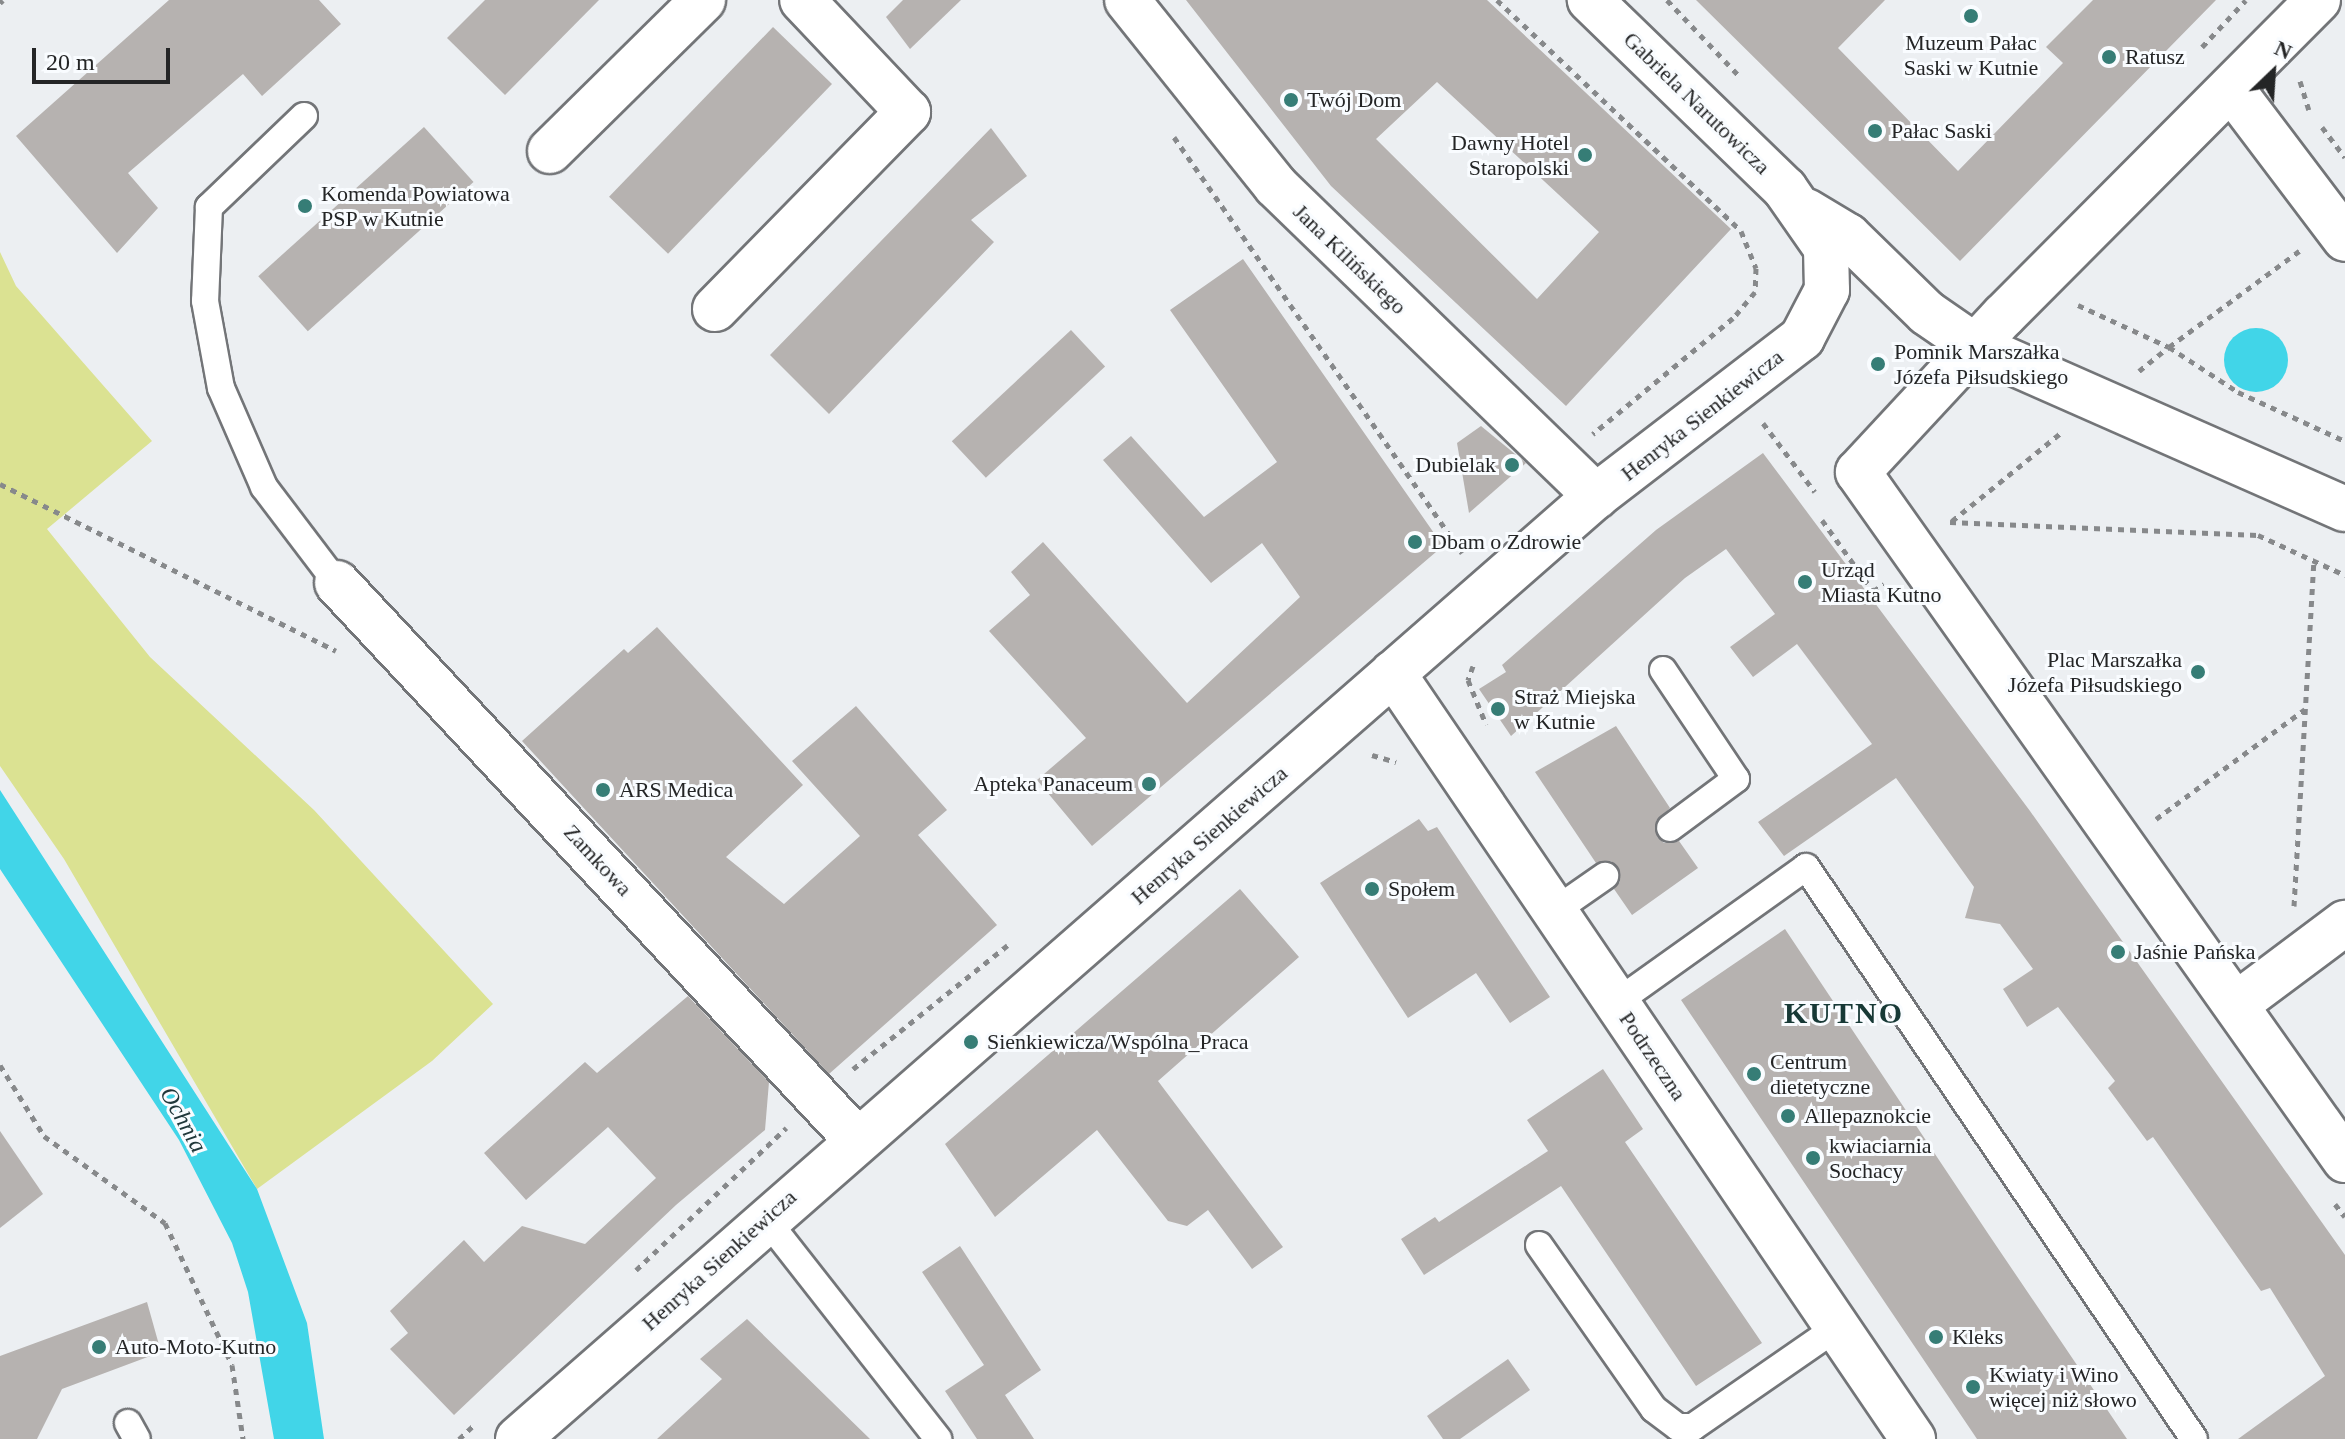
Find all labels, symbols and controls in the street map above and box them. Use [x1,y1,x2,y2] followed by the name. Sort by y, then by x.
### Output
[1962,7,1980,25] marker: Muzeum Pałac Saski w Kutnie
[1618,26,1776,180] street label: Gabriela Narutowicza
[1904,29,2038,80] place label: Muzeum Pałac Saski w Kutnie
[36,32,174,82] scale bar
[2233,32,2313,112] north arrow
[2271,35,2296,64] text: N
[2125,44,2185,70] place label: Ratusz
[2100,48,2118,66] marker: Ratusz
[46,49,95,75] text: 20 m
[1307,87,1401,113] place label: Twój Dom
[1282,91,1300,109] marker: Twój Dom
[1891,118,1992,144] place label: Pałac Saski
[1866,122,1884,140] marker: Pałac Saski
[1451,129,1569,180] place label: Dawny Hotel Staropolski
[1576,146,1594,164] marker: Dawny Hotel Staropolski
[321,180,510,232] place label: Komenda Powiatowa PSP w Kutnie
[296,197,314,215] marker: Komenda Powiatowa PSP w Kutnie
[1288,198,1412,320] street label: Jana Kilińskiego
[1894,338,2068,390] place label: Pomnik Marszałka Józefa Piłsudskiego
[1616,343,1788,487] street label: Henryka Sienkiewicza
[1869,355,1887,373] marker: Pomnik Marszałka Józefa Piłsudskiego
[1415,452,1496,478] place label: Dubielak
[1503,456,1521,474] marker: Dubielak
[1431,529,1581,555] place label: Dbam o Zdrowie
[1406,533,1424,551] marker: Dbam o Zdrowie
[1821,556,1941,608] place label: Urząd Miasta Kutno
[1796,573,1814,591] marker: Urząd Miasta Kutno
[2008,646,2182,698] place label: Plac Marszałka Józefa Piłsudskiego
[2189,663,2207,681] marker: Plac Marszałka Józefa Piłsudskiego
[1514,683,1636,734] place label: Straż Miejska w Kutnie
[1489,700,1507,718] marker: Straż Miejska w Kutnie
[1125,760,1293,910] street label: Henryka Sienkiewicza
[974,771,1133,797] place label: Apteka Panaceum
[1140,775,1158,793] marker: Apteka Panaceum
[619,777,733,803] place label: ARS Medica
[594,781,612,799] marker: ARS Medica
[558,819,638,901] street label: Zamkowa
[1388,876,1455,902] place label: Społem
[1363,880,1381,898] marker: Społem
[2134,939,2256,965] place label: Jaśnie Pańska
[2109,943,2127,961] marker: Jaśnie Pańska
[1784,995,1904,1031] district label: KUTNO
[1614,1007,1692,1105] street label: Podrzeczna
[987,1029,1248,1055] place label: Sienkiewicza/Wspólna_Praca
[962,1033,980,1051] marker: Sienkiewicza/Wspólna_Praca
[1770,1048,1870,1100] place label: Centrum dietetyczne
[1745,1065,1763,1083] marker: Centrum dietetyczne
[153,1082,213,1158] water label: Ochnia
[1804,1103,1931,1129] place label: Allepaznokcie
[1779,1107,1797,1125] marker: Allepaznokcie
[1829,1132,1932,1184] place label: kwiaciarnia Sochacy
[1804,1149,1822,1167] marker: kwiaciarnia Sochacy
[636,1184,802,1336] street label: Henryka Sienkiewicza
[1952,1324,2003,1350] place label: Kleks
[1927,1328,1945,1346] marker: Kleks
[115,1334,276,1360] place label: Auto-Moto-Kutno
[90,1338,108,1356] marker: Auto-Moto-Kutno
[1989,1361,2137,1412] place label: Kwiaty i Wino więcej niż słowo
[1964,1378,1982,1396] marker: Kwiaty i Wino więcej niż słowo

